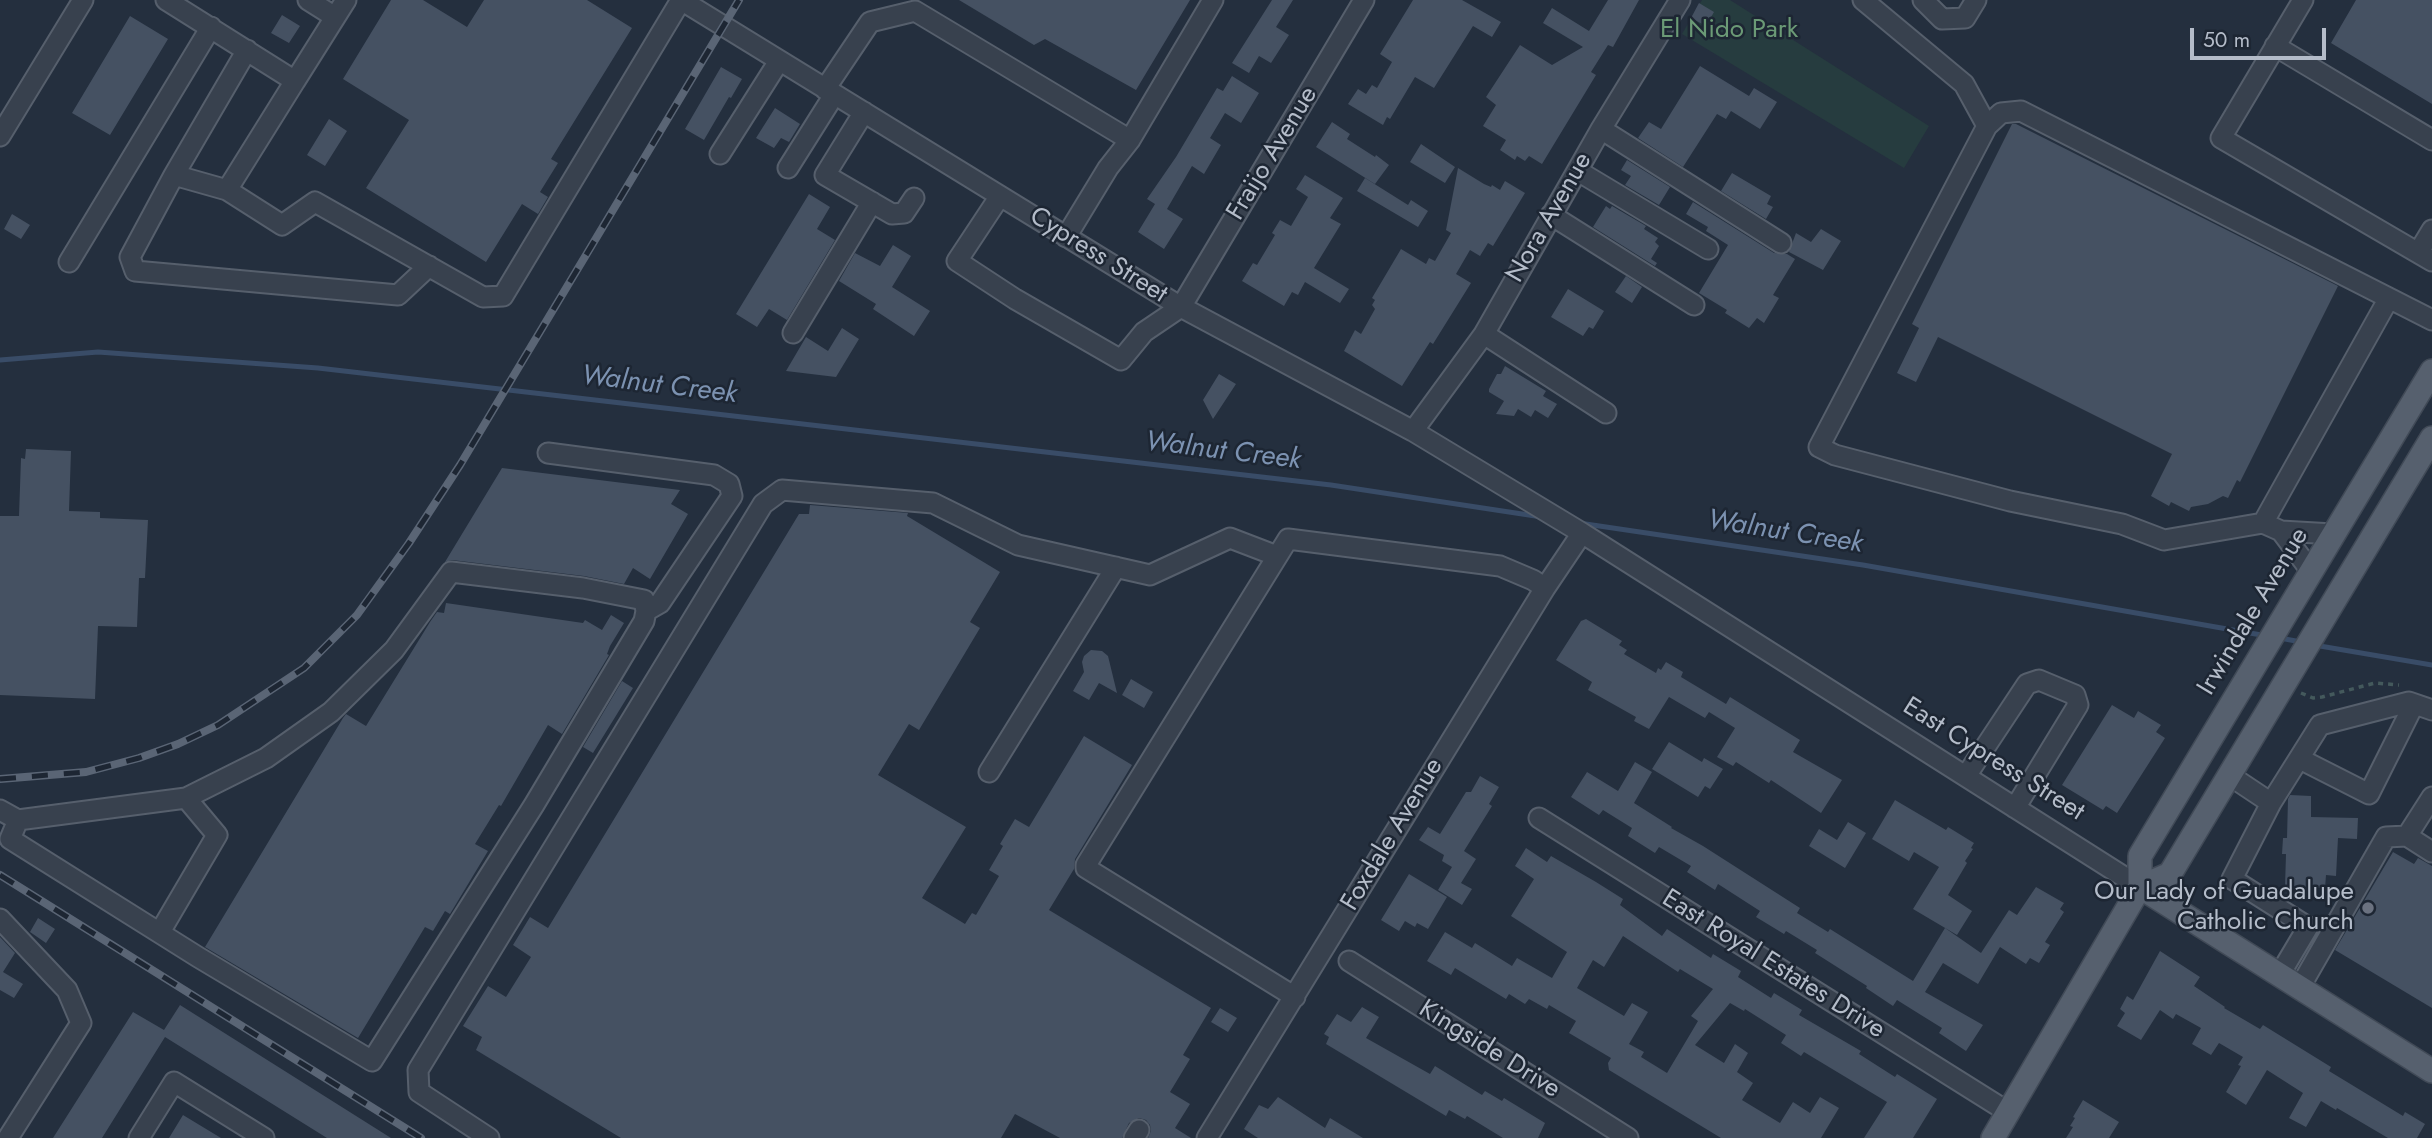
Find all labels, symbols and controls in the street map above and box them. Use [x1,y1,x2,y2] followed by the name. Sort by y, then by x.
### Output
[2194,14,2330,58] scale bar
[1660,15,1798,47] park label: El Nido Park
[2203,25,2250,55] text: 50 m
[1221,82,1325,226] street label: Fraijo Avenue
[1500,148,1600,288] street label: Nora Avenue
[1023,201,1173,311] street label: Cypress Street
[579,360,739,412] water label: Walnut Creek
[1143,426,1303,478] water label: Walnut Creek
[1705,504,1865,562] water label: Walnut Creek
[2192,523,2316,701] street label: Irwindale Avenue
[1896,692,2090,828] street label: East Cypress Street
[1335,753,1451,917] street label: Foxdale Avenue
[2094,877,2354,938] place label: Our Lady of Guadalupe Catholic Church
[1656,884,1890,1046] street label: East Royal Estates Drive
[2360,900,2376,916] marker: Our Lady of Guadalupe Catholic Church
[1412,994,1566,1106] street label: Kingside Drive

